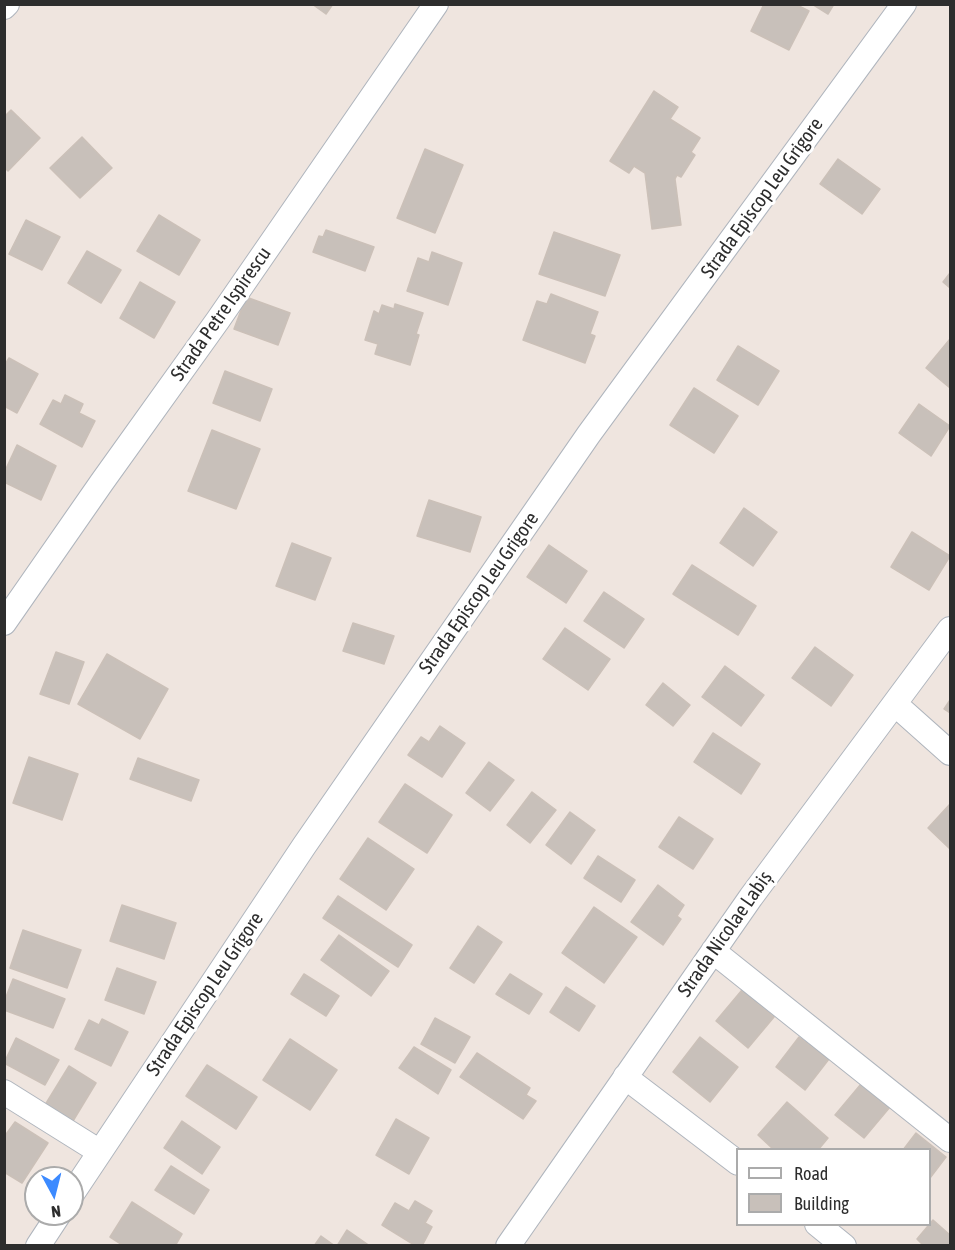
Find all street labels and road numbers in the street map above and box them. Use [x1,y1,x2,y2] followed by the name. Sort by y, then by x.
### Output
[696,113,828,283] street label: Strada Episcop Leu Grigore
[166,242,276,386] street label: Strada Petre Ispirescu
[414,507,544,679] street label: Strada Episcop Leu Grigore
[673,866,777,1002] street label: Strada Nicolae Labiș
[141,908,269,1080] street label: Strada Episcop Leu Grigore

